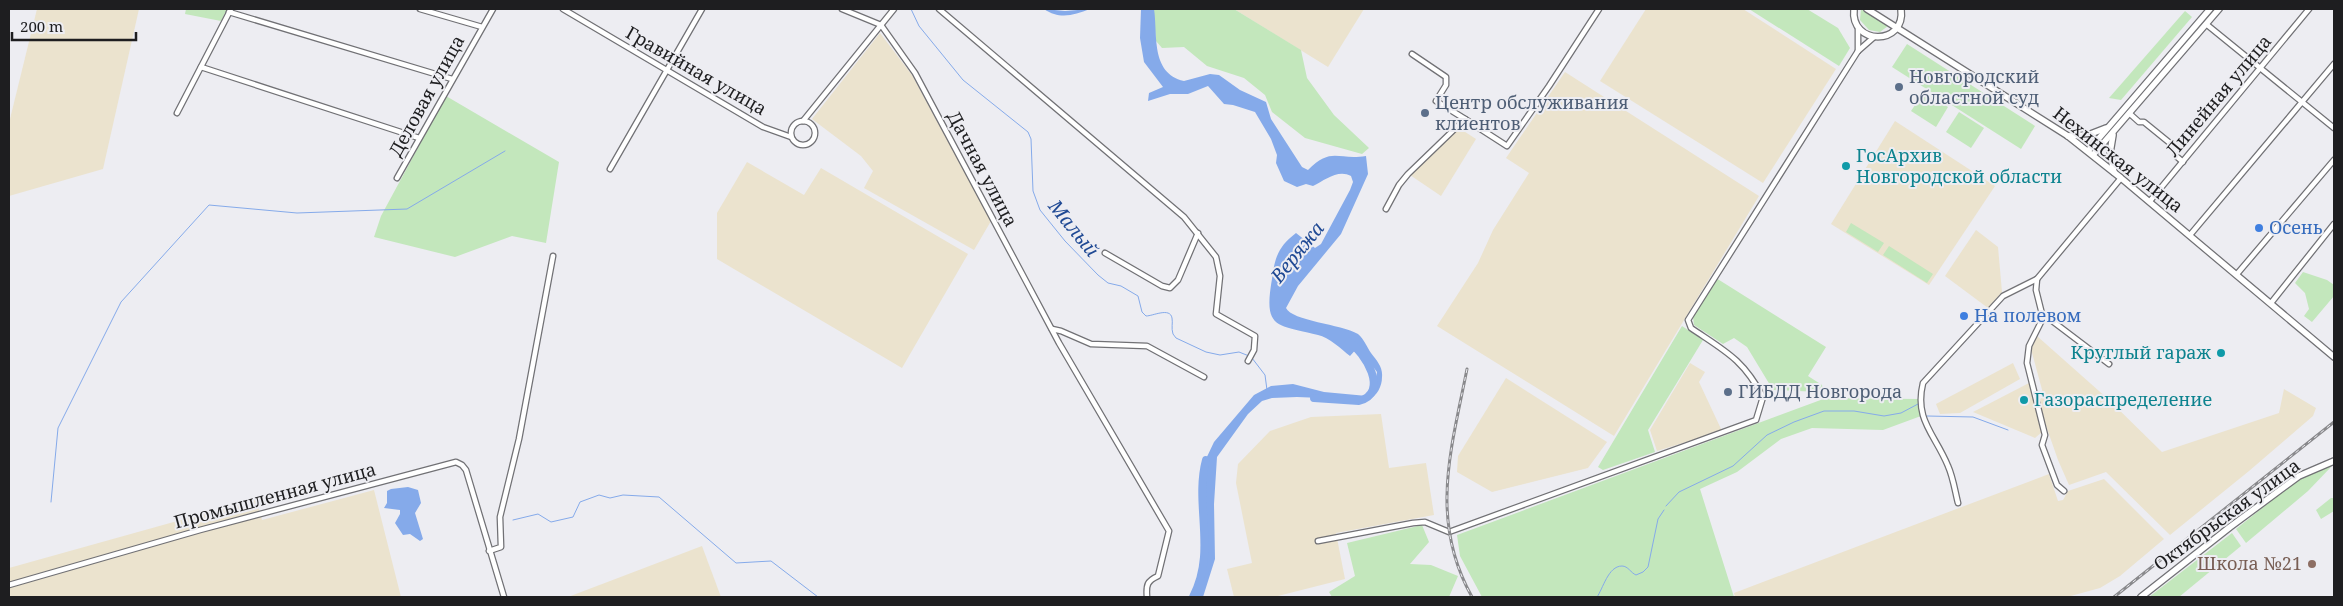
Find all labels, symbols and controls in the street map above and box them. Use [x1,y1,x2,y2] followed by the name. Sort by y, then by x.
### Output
[12,10,136,42] scale bar
[20,16,63,36] text: 200 m
[622,20,771,120] street label: Гравийная улица
[2160,29,2276,161] street label: Линейная улица
[383,31,469,160] street label: Деловая улица
[1909,64,2039,109] place label: Новгородский областной суд
[1893,81,1905,93] marker: Новгородский областной суд
[1435,90,1629,135] place label: Центр обслуживания клиентов
[2049,101,2189,218] street label: Нехинская улица
[942,106,1023,231] street label: Дачная улица
[1419,107,1431,119] marker: Центр обслуживания клиентов
[1856,143,2062,188] place label: ГосАрхив Новгородской области
[1840,160,1852,172] marker: ГосАрхив Новгородской области
[1042,193,1105,262] water label: Малый
[2269,215,2323,239] place label: Осень
[1264,216,1330,289] water label: Веряжа
[2253,222,2265,234] marker: Осень
[1974,303,2082,327] place label: На полевом
[1958,310,1970,322] marker: На полевом
[2071,340,2212,364] place label: Круглый гараж
[2215,347,2227,359] marker: Круглый гараж
[1738,379,1902,403] place label: ГИБДД Новгорода
[1722,386,1734,398] marker: ГИБДД Новгорода
[2034,387,2212,411] place label: Газораспределение
[2018,394,2030,406] marker: Газораспределение
[2148,453,2305,576] street label: Октябрьская улица
[171,457,378,534] street label: Промышленная улица
[2197,551,2302,575] place label: Школа №21
[2306,558,2318,570] marker: Школа №21

